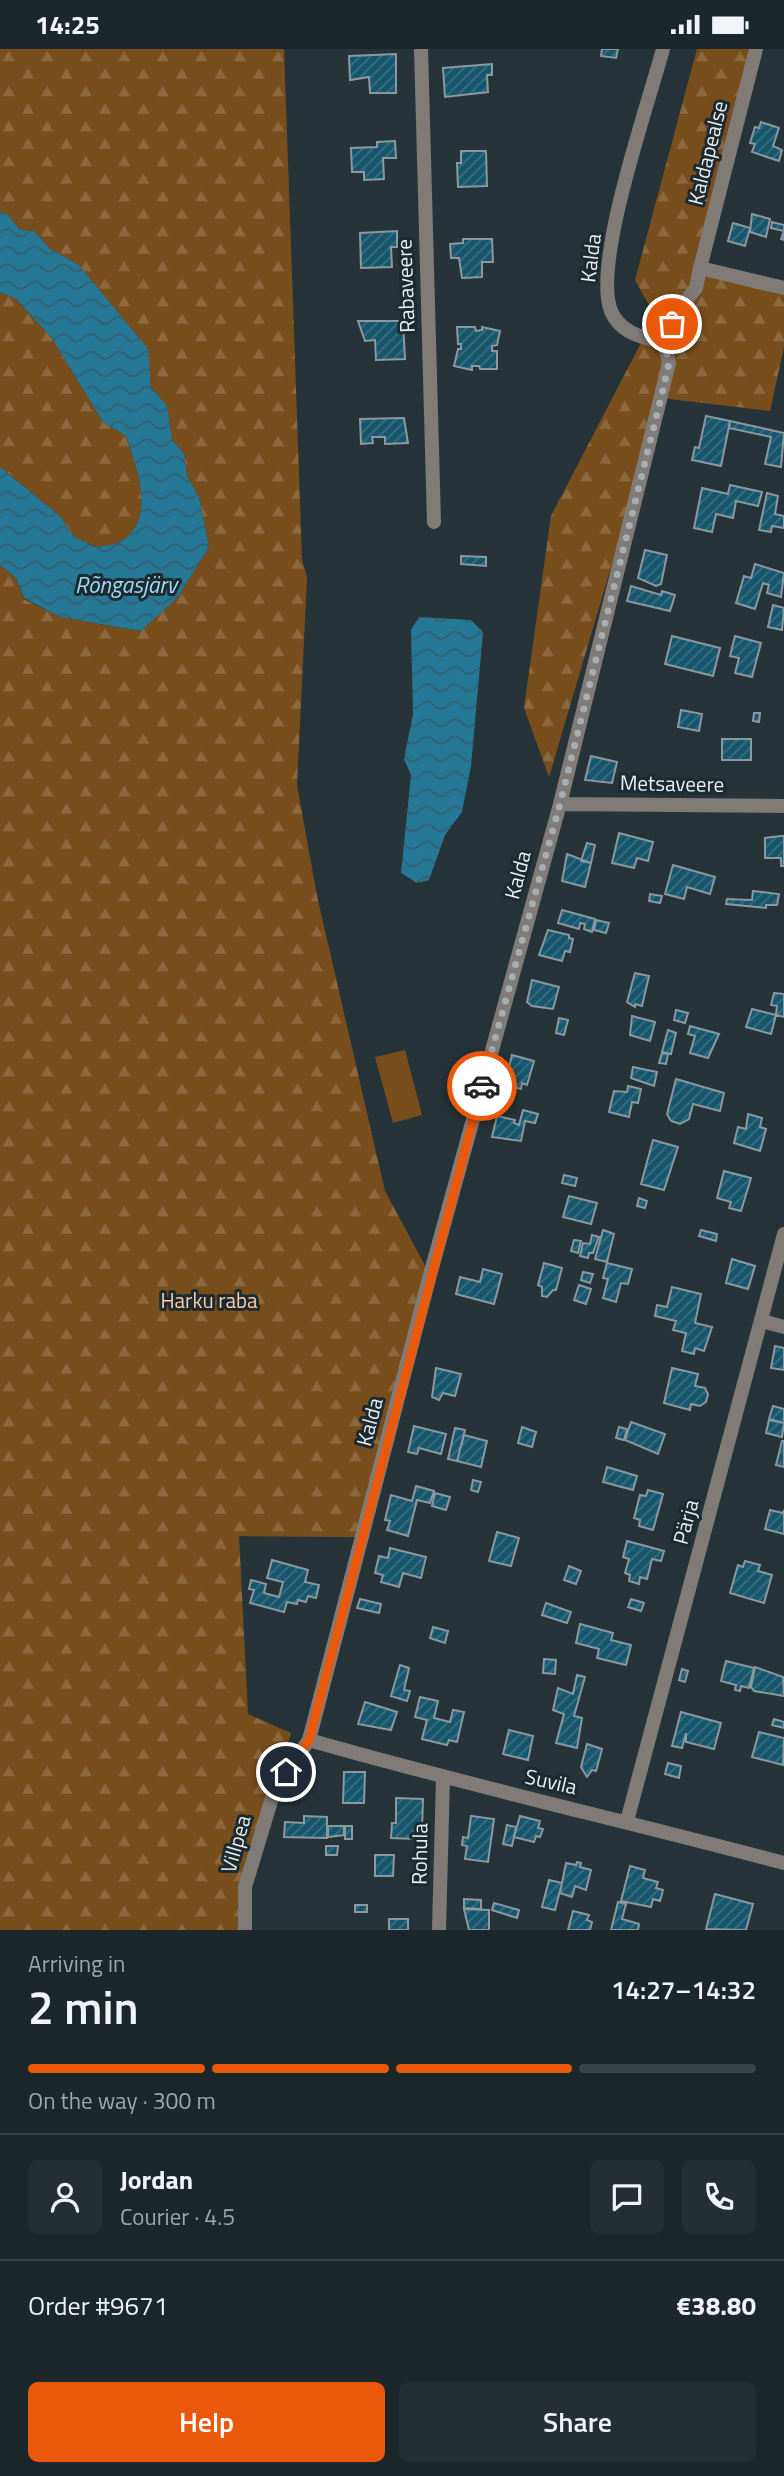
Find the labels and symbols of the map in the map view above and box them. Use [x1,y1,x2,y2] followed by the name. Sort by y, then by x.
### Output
[679,97,735,208] street label: Kaldapealse
[571,231,609,284] street label: Kalda
[387,239,423,333] street label: Rabaveere
[642,294,702,354] pin
[75,567,179,602] water label: Rõngasjärv
[620,766,724,800] street label: Metsaveere
[495,846,539,903] street label: Kalda
[447,1051,517,1121] courier
[160,1284,258,1316] park label: Harku raba
[347,1393,391,1450] street label: Kalda
[664,1495,706,1548] street label: Pärja
[256,1742,316,1802] pin
[522,1760,581,1803] street label: Suvila
[212,1811,259,1876] street label: Villpea
[402,1822,436,1885] street label: Rohula

